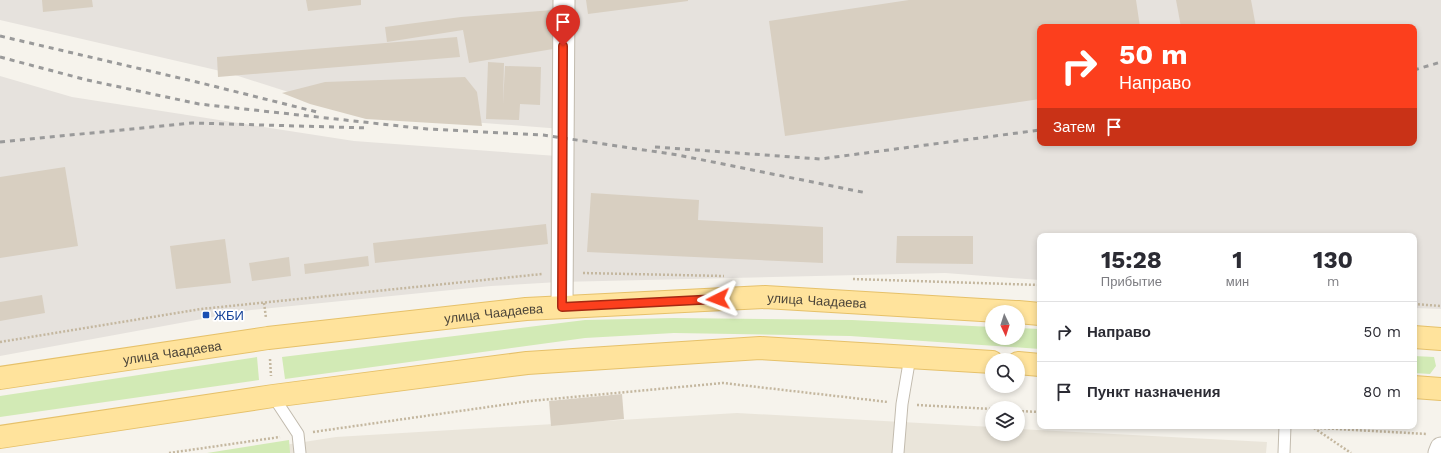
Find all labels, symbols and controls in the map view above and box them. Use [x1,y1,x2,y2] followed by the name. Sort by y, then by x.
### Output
[546,5,580,46] pin
[552,11,574,33] icon: arrive
[1119,38,1188,71] text: 50 m
[1053,40,1105,92] icon: right
[1119,72,1191,93] text: Направо
[1103,116,1125,138] icon: arrive
[1053,118,1095,136] text: Затем
[1101,246,1162,274] text: 15:28
[1232,246,1243,274] text: 1
[1313,246,1353,274] text: 130
[1101,274,1162,289] text: Прибытие
[1226,274,1249,289] text: мин
[1327,274,1339,289] text: m
[697,278,739,320] position arrow
[767,290,868,311] street label: улица Чаадаева
[443,301,544,326] street label: улица Чаадаева
[985,305,1025,345] north arrow
[985,305,1025,441] map controls
[214,308,244,323] place label: ЖБИ
[201,310,211,320] marker: ЖБИ
[1053,321,1075,343] icon: right
[1087,323,1151,341] text: Направо
[1364,323,1401,341] text: 50 m
[122,338,223,368] street label: улица Чаадаева
[985,353,1025,393] button: search
[1053,381,1075,403] icon: arrive
[1087,383,1220,401] text: Пункт назначения
[1363,383,1401,401] text: 80 m
[985,401,1025,441] button: layers

